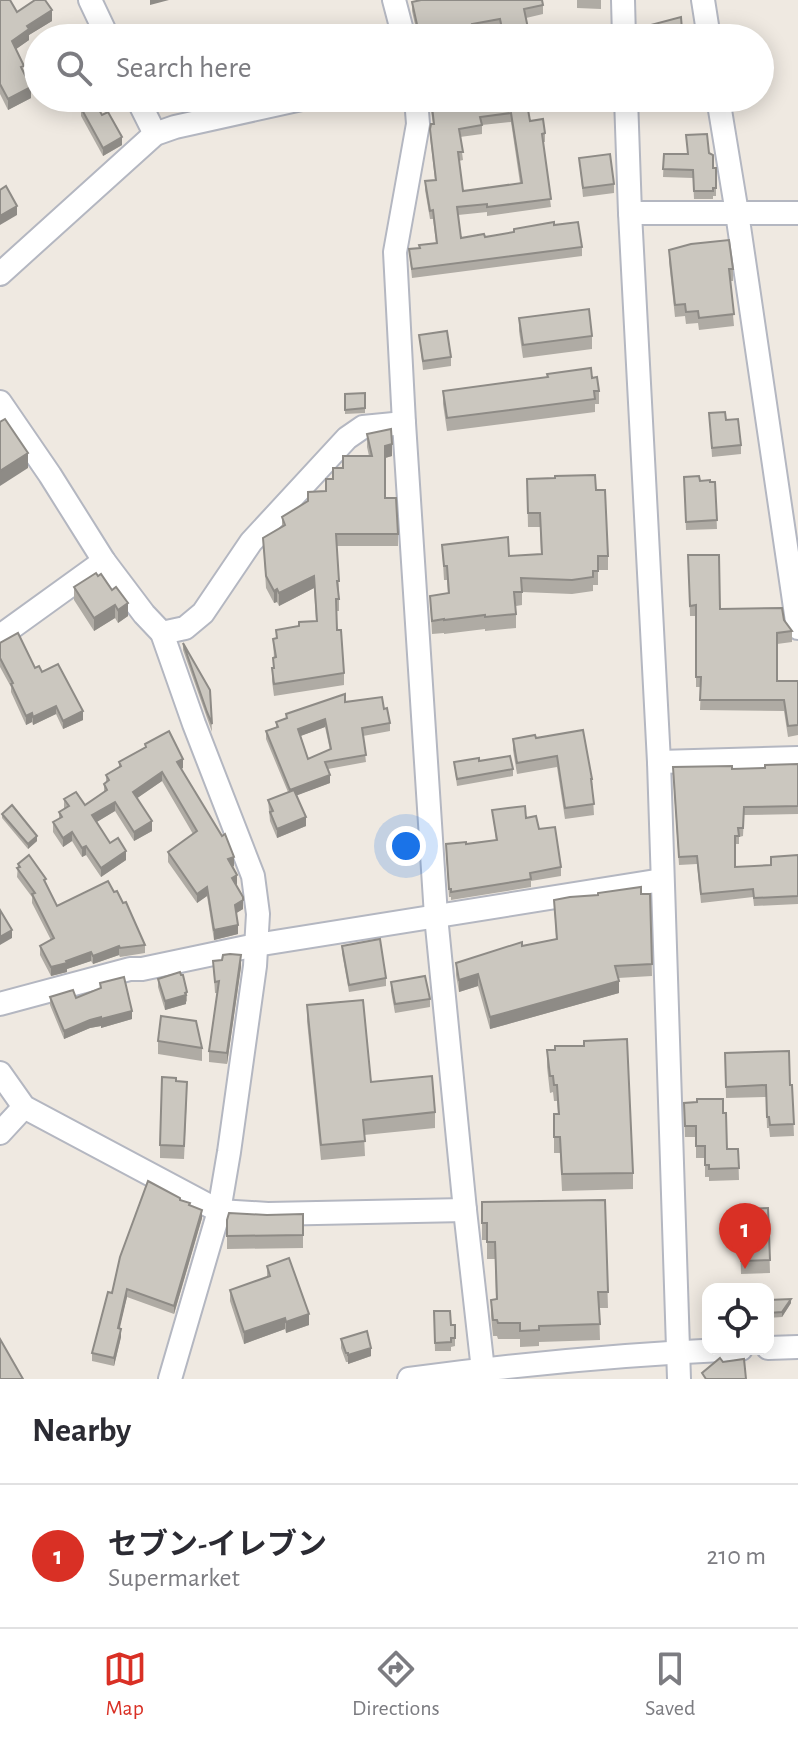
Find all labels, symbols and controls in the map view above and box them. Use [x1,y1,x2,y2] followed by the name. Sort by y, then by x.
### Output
[24,24,774,112] search box
[52,46,96,90] icon: search
[116,53,252,83] text: Search here
[386,826,426,866] your location
[719,1203,771,1269] pin: 1
[702,1283,774,1355] map controls
[702,1283,774,1355] button: locate
[32,1414,131,1448] text: Nearby
[108,1530,327,1560] text: セブン-イレブン
[53,1543,63,1569] text: 1
[706,1543,766,1569] text: 210 m
[108,1565,240,1591] text: Supermarket
[103,1647,147,1721] tab: Map
[352,1647,440,1721] tab: Directions
[645,1647,695,1721] tab: Saved

